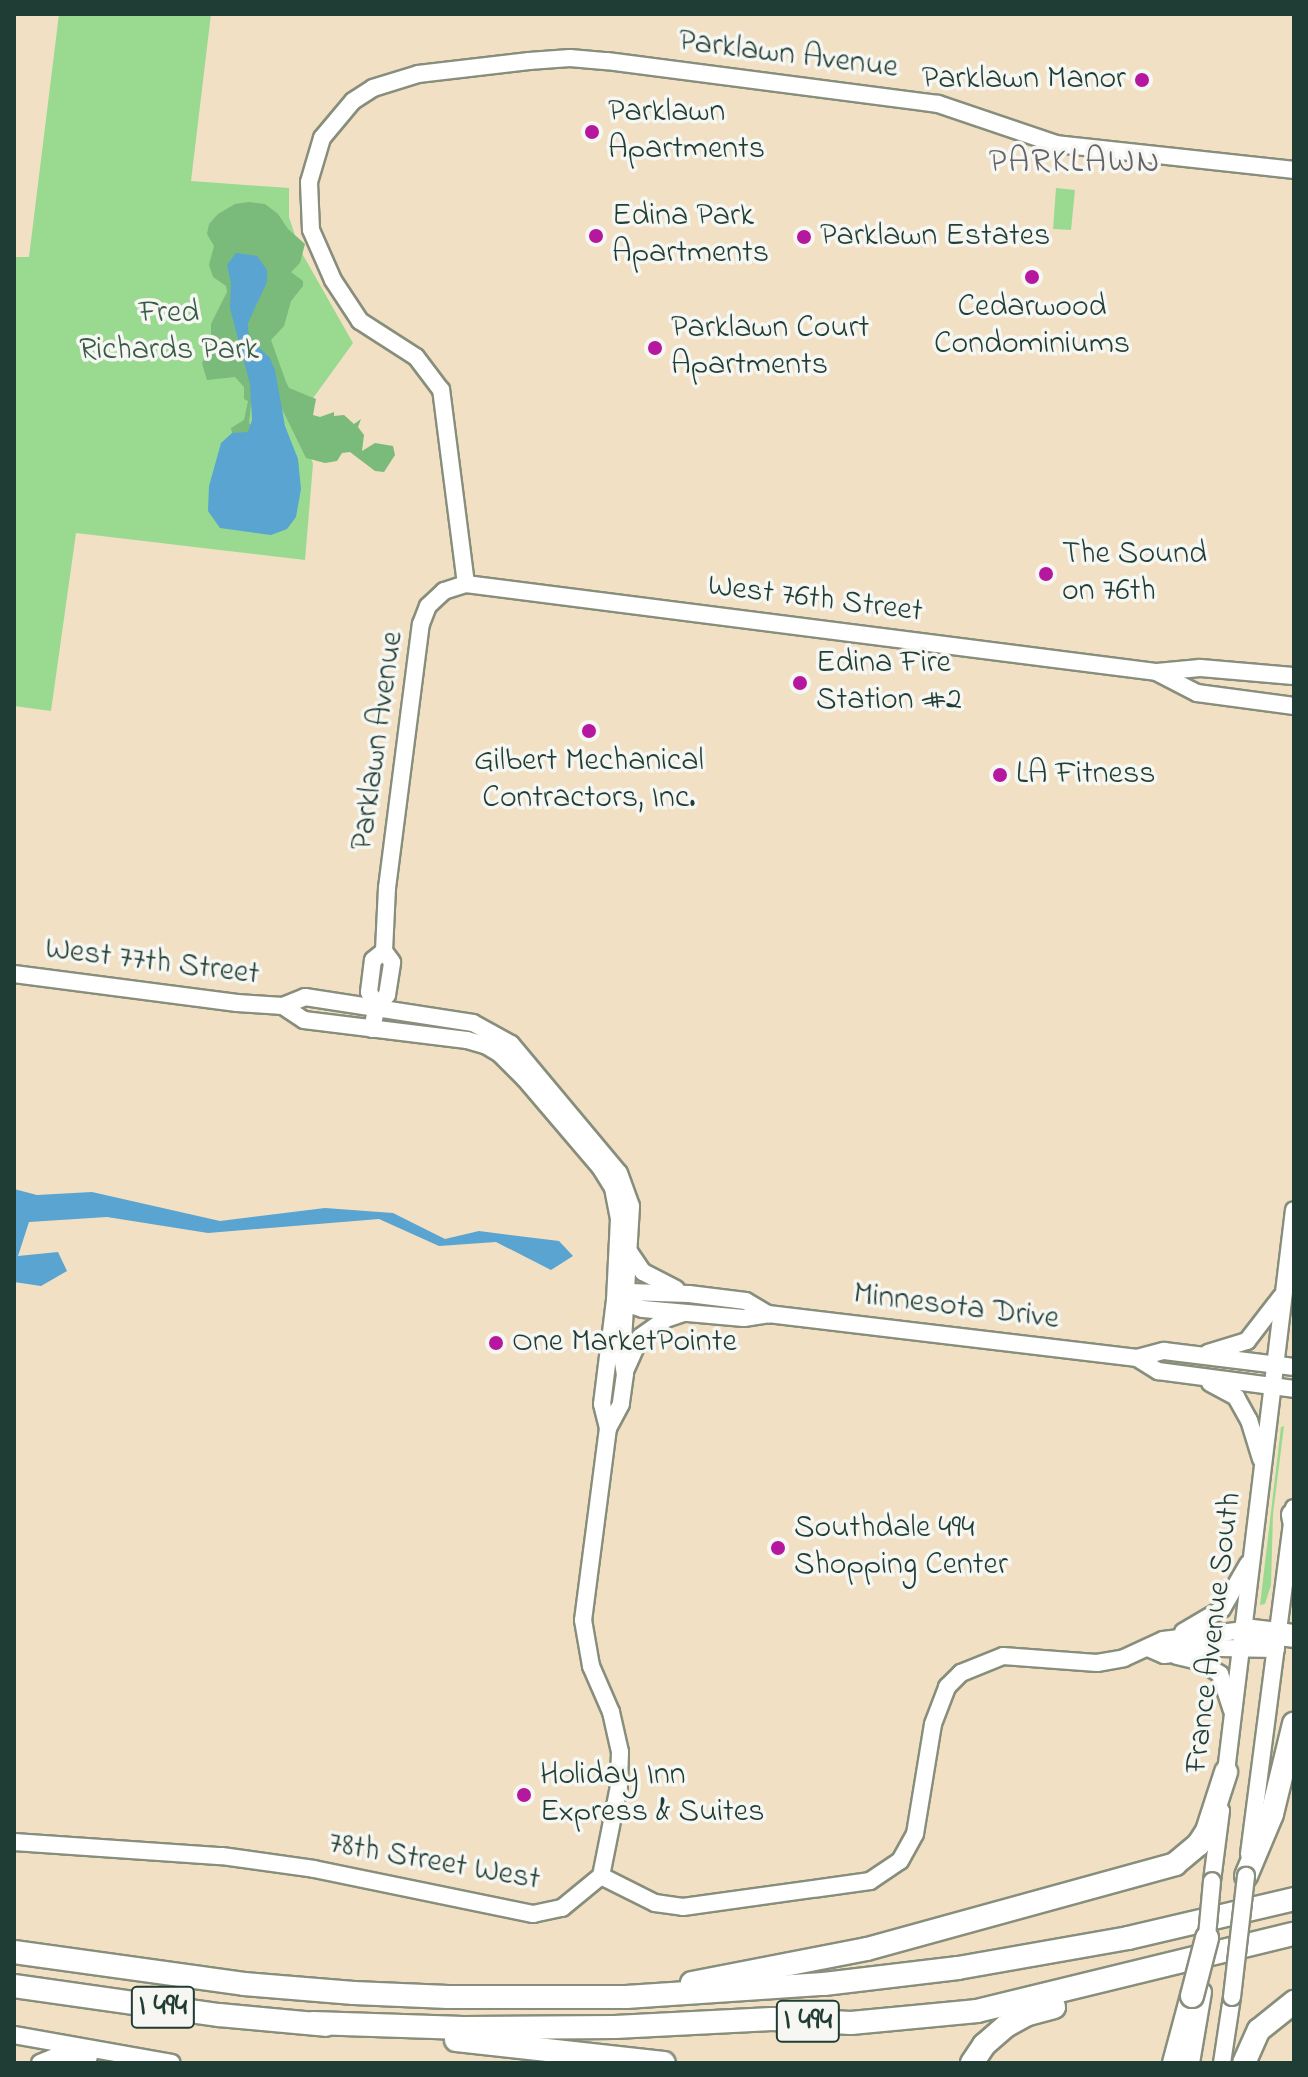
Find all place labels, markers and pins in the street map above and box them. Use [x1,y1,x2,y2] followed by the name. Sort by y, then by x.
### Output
[922,61,1126,99] place label: Parklawn Manor
[1133,71,1151,89] marker: Parklawn Manor
[608,95,765,170] place label: Parklawn Apartments
[583,123,601,141] marker: Parklawn Apartments
[612,199,769,274] place label: Edina Park Apartments
[820,218,1050,256] place label: Parklawn Estates
[587,227,605,245] marker: Edina Park Apartments
[795,228,813,246] marker: Parklawn Estates
[1023,268,1041,286] marker: Cedarwood Condominiums
[934,290,1130,365] place label: Cedarwood Condominiums
[671,311,869,386] place label: Parklawn Court Apartments
[646,339,664,357] marker: Parklawn Court Apartments
[1062,537,1207,612] place label: The Sound on 76th
[1037,565,1055,583] marker: The Sound on 76th
[816,646,962,721] place label: Edina Fire Station #2
[791,674,809,692] marker: Edina Fire Station #2
[580,722,598,740] marker: Gilbert Mechanical Contractors, Inc.
[474,744,704,819] place label: Gilbert Mechanical Contractors, Inc.
[1016,756,1155,794] place label: LA Fitness
[991,766,1009,784] marker: LA Fitness
[512,1324,737,1362] place label: One MarketPointe
[487,1334,505,1352] marker: One MarketPointe
[794,1511,1008,1586] place label: Southdale 494 Shopping Center
[769,1539,787,1557] marker: Southdale 494 Shopping Center
[540,1758,764,1833] place label: Holiday Inn Express & Suites
[515,1786,533,1804] marker: Holiday Inn Express & Suites

